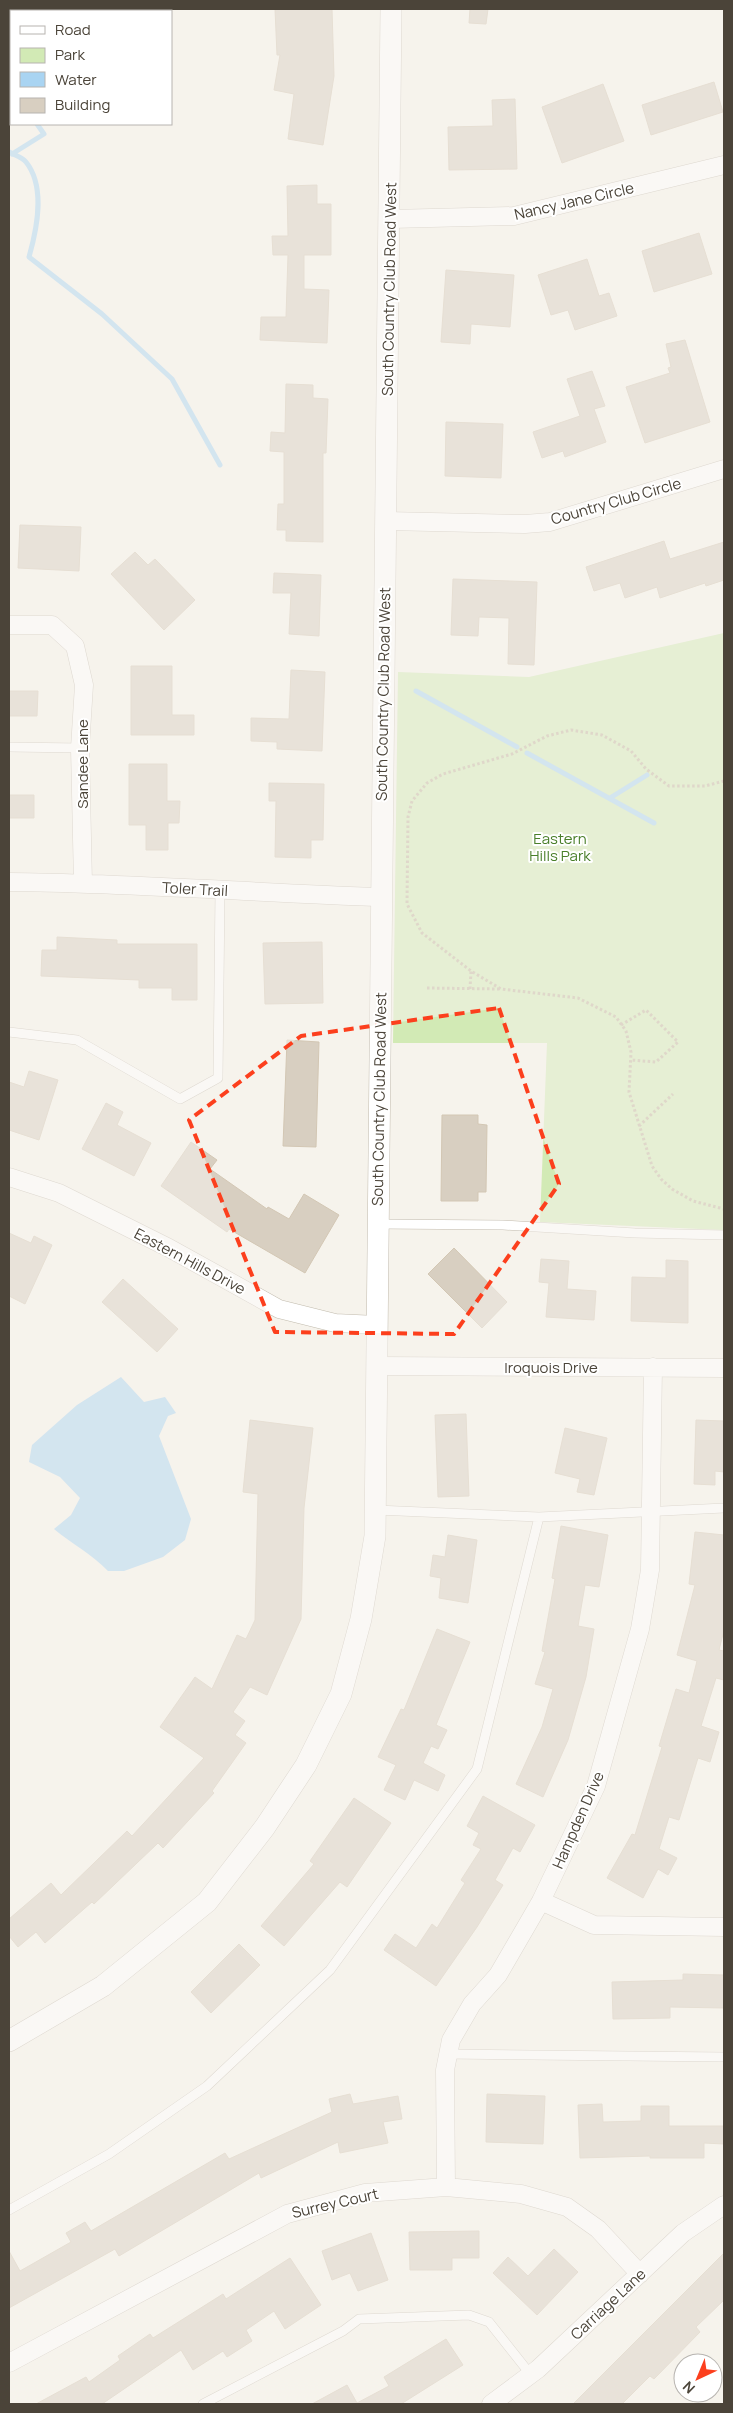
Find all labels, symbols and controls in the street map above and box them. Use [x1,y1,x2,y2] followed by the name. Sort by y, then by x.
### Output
[10,10,172,125] legend
[55,19,91,40] text: Road
[55,44,85,65] text: Park
[55,69,97,90] text: Water
[55,94,110,115] text: Building
[512,177,636,225] street label: Nancy Jane Circle
[377,182,401,396] street label: South Country Club Road West
[548,472,684,530] street label: Country Club Circle
[371,587,395,801] street label: South Country Club Road West
[72,719,93,809] street label: Sandee Lane
[529,828,591,866] park label: Eastern Hills Park
[162,877,228,901] street label: Toler Trail
[367,992,391,1206] street label: South Country Club Road West
[131,1223,250,1299] street label: Eastern Hills Drive
[504,1357,598,1378] street label: Iroquois Drive
[547,1768,609,1872] street label: Hampden Drive
[290,2183,380,2223] street label: Surrey Court
[566,2263,650,2344] street label: Carriage Lane
[673,2353,723,2403] north arrow
[678,2377,699,2398] text: N

